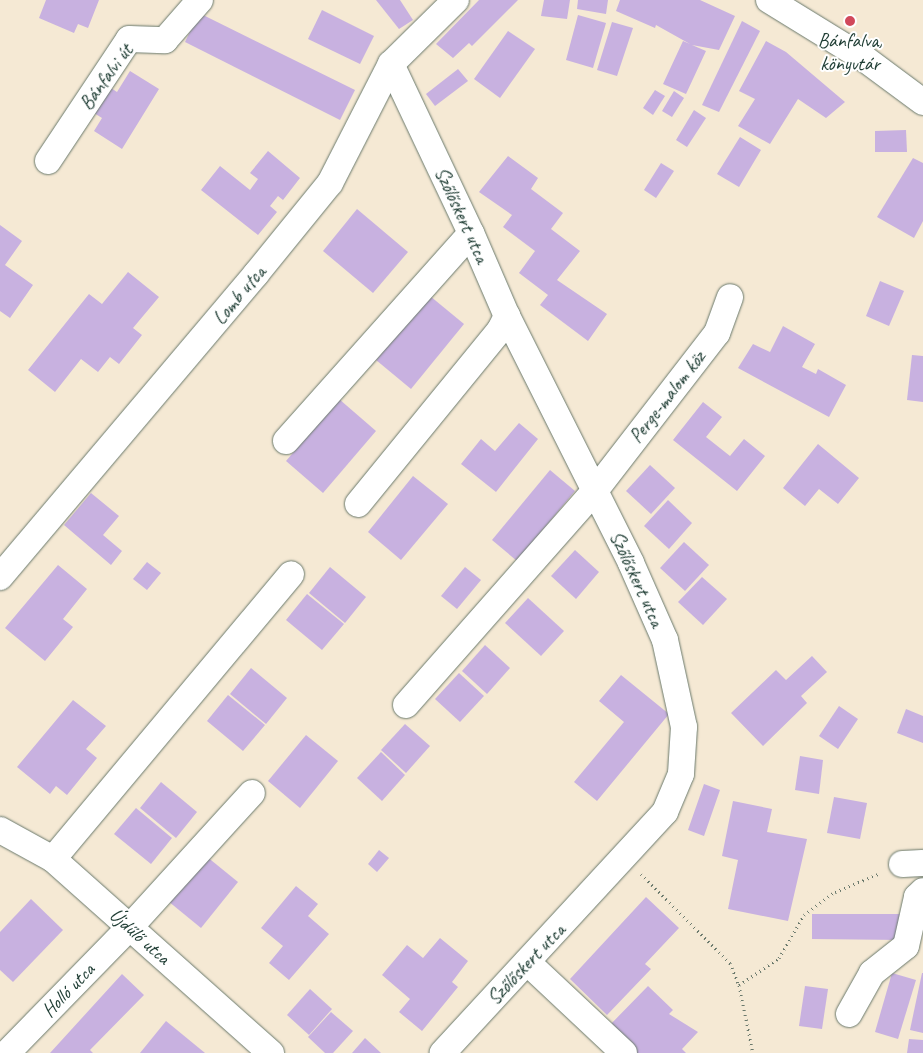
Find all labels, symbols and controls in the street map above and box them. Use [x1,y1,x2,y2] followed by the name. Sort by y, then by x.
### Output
[844,15,856,27] marker: Bánfalva, könyvtár
[818,29,882,76] place label: Bánfalva, könyvtár
[74,39,138,115] street label: Bánfalvi út
[430,164,494,266] street label: Szőlőskert utca
[208,261,270,329] street label: Lomb utca
[624,346,710,448] street label: Perge-malom köz
[605,528,669,630] street label: Szőlőskert utca
[105,903,175,969] street label: Újdűlő utca
[482,918,570,1010] street label: Szőlőskert utca
[36,958,100,1022] street label: Holló utca

